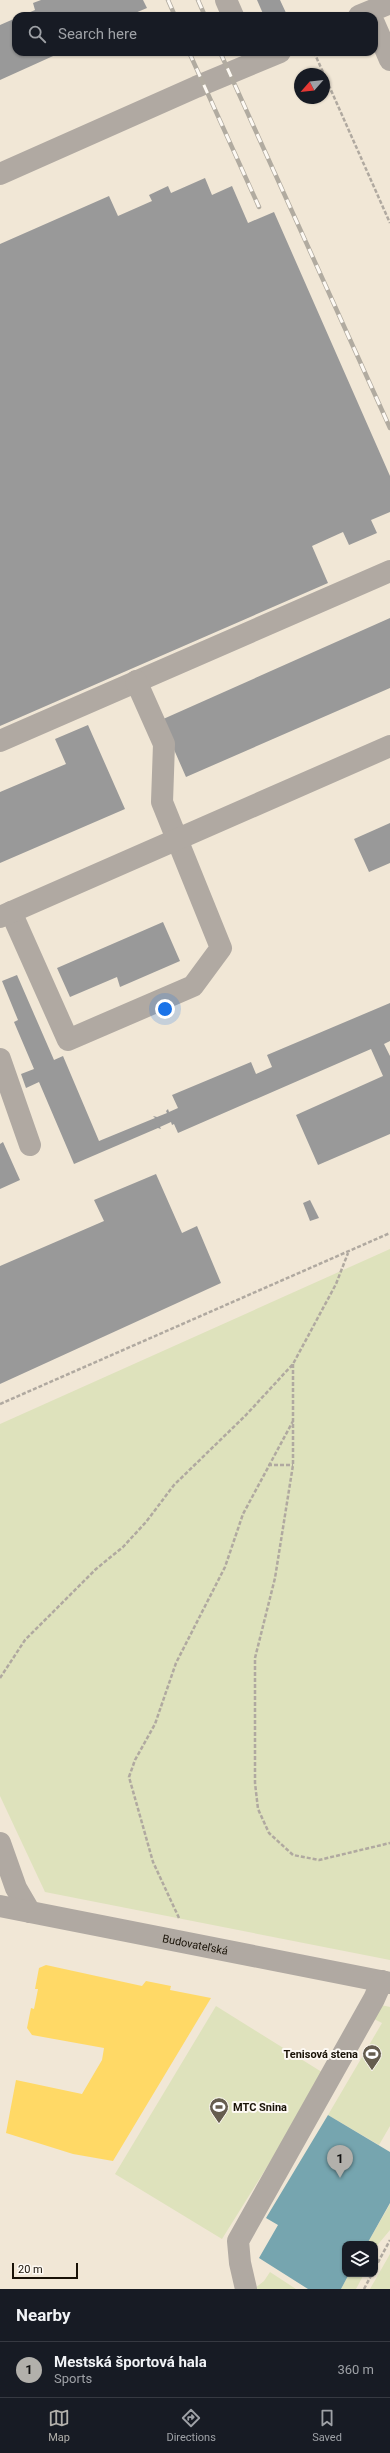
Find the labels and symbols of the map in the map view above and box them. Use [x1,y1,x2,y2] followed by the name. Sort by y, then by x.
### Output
[294,68,330,104] north arrow
[155,999,175,1019] your location
[161,1932,229,1957] street label: Budovateľská
[361,2043,383,2071] sports icon: Tenisová stena
[283,2048,358,2061] place label: Tenisová stena
[208,2096,230,2124] sports icon: MTC Snina
[233,2101,287,2114] place label: MTC Snina
[327,2145,353,2178] pin: 1
[12,2261,78,2280] scale bar

